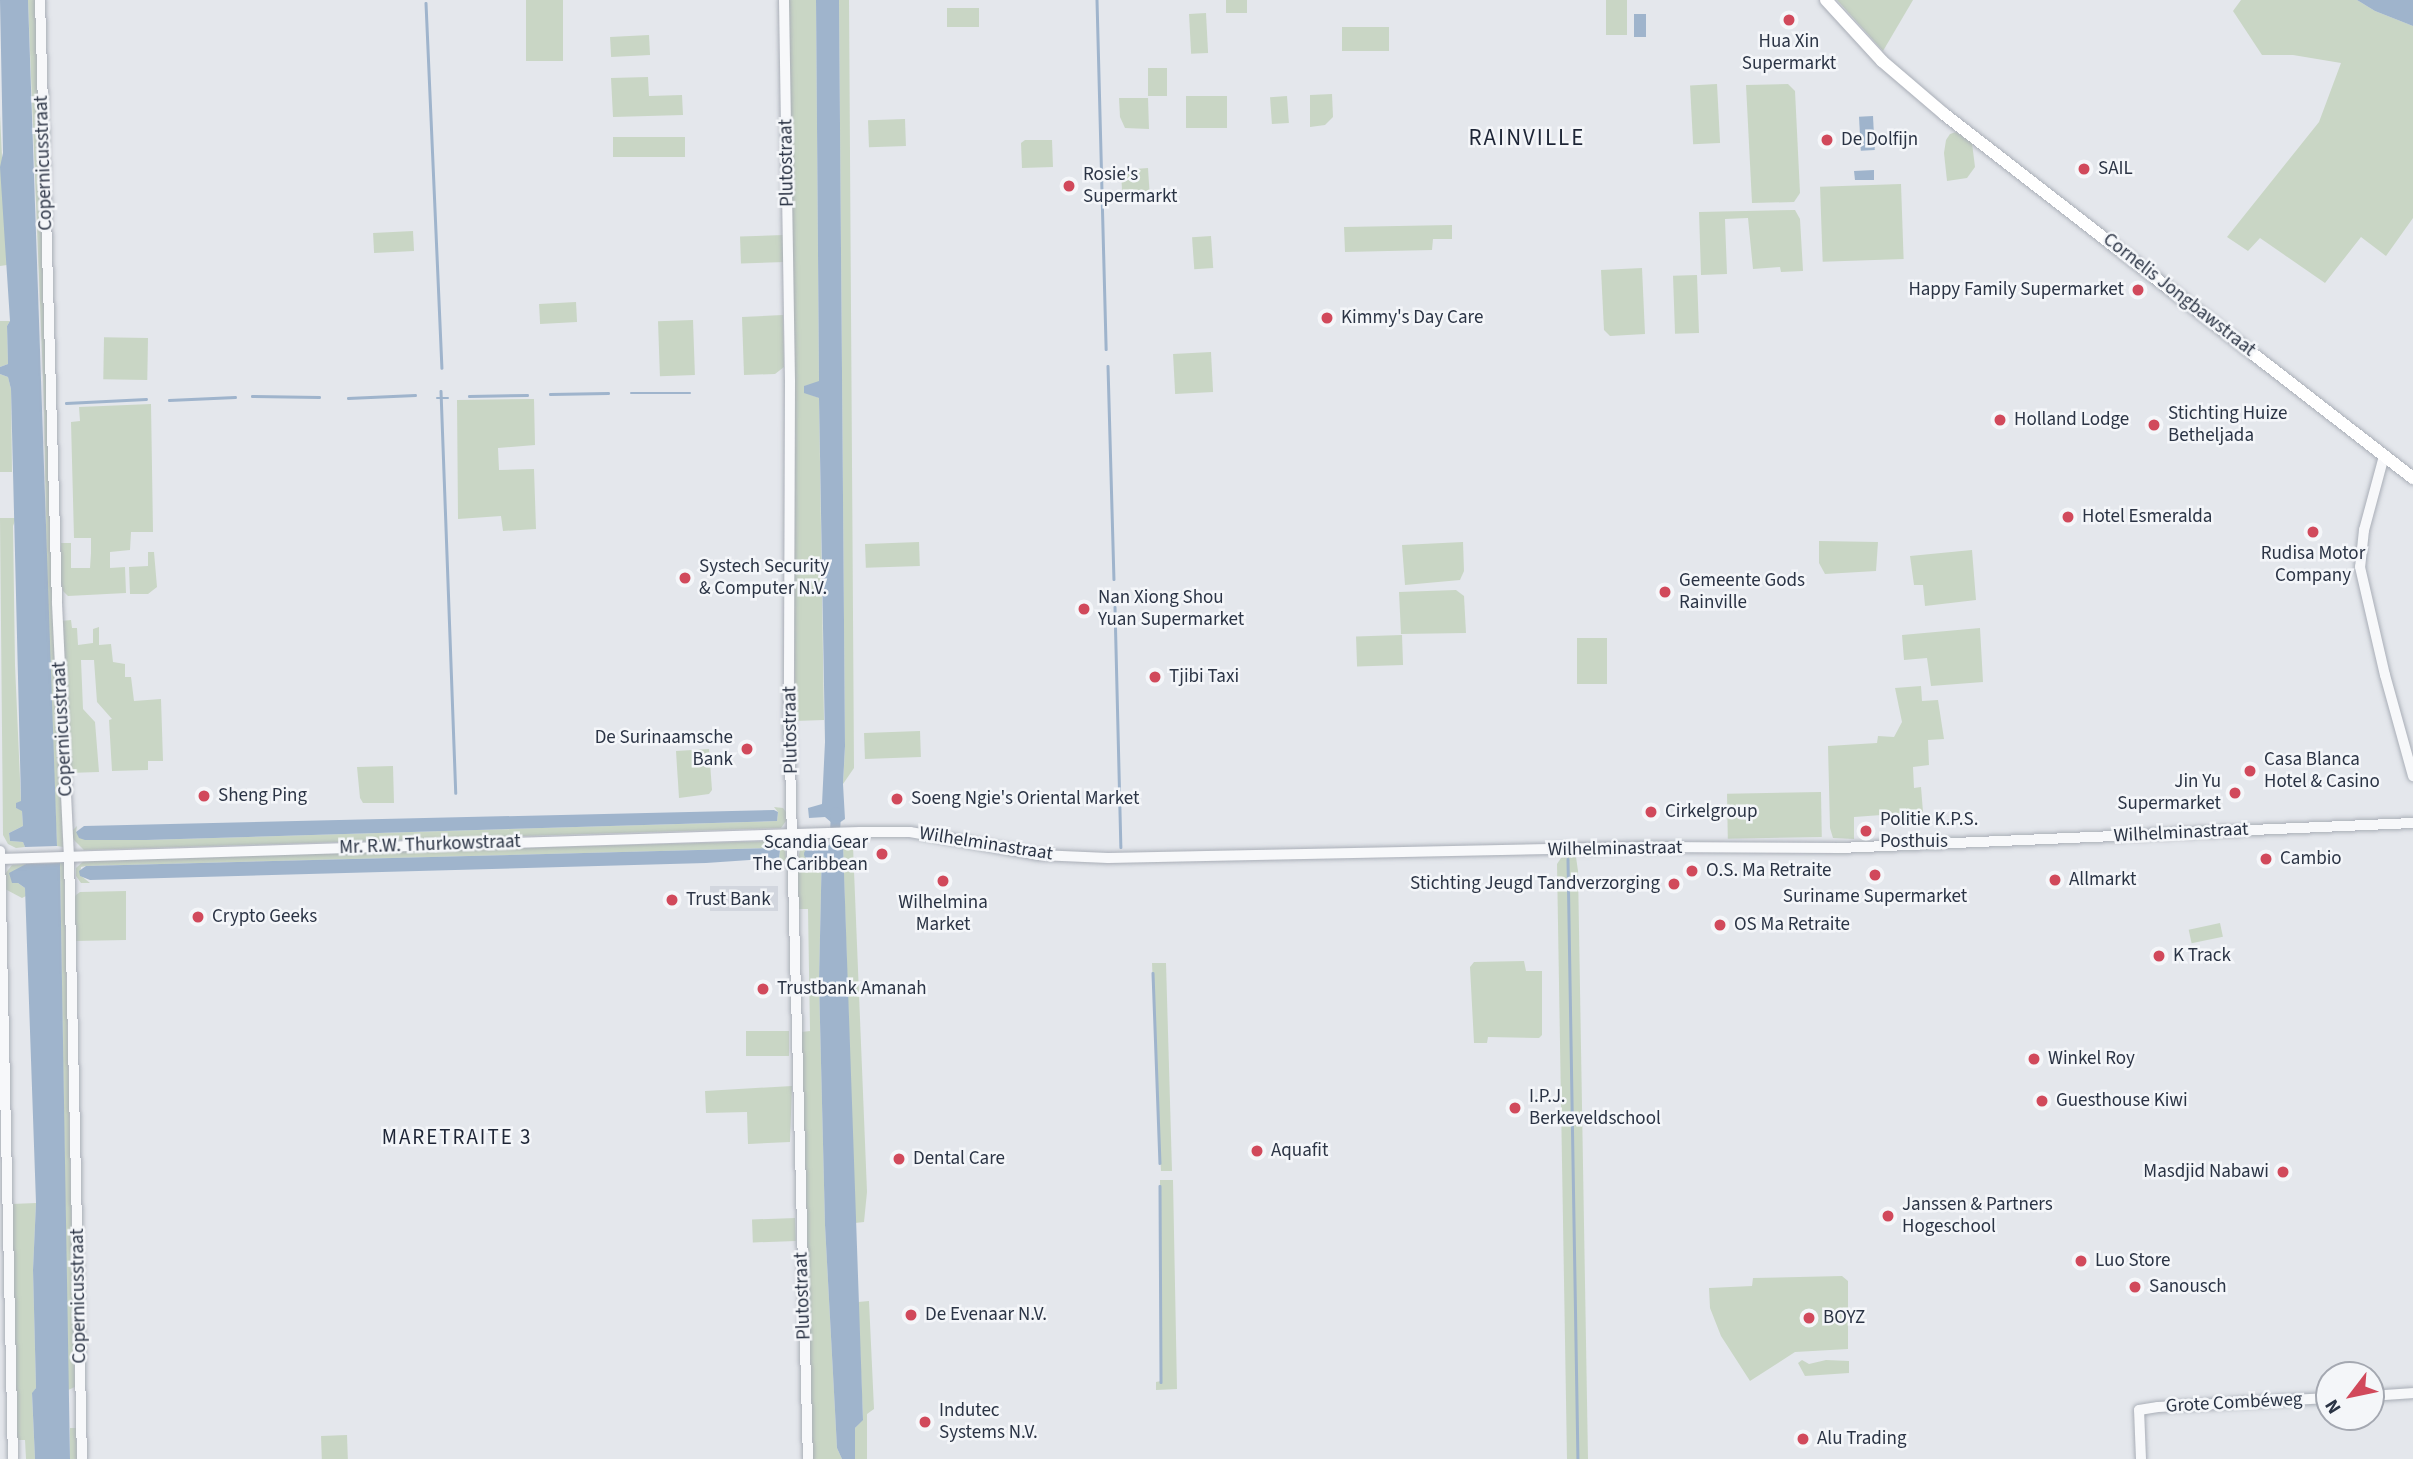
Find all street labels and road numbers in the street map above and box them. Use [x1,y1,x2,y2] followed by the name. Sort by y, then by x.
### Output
[30,95,58,231] street label: Copernicusstraat
[775,119,799,207] street label: Plutostraat
[2098,228,2260,362] street label: Cornelis Jongbawstraat
[48,661,78,797] street label: Copernicusstraat
[779,686,803,774] street label: Plutostraat
[2113,818,2249,848] street label: Wilhelminastraat
[918,822,1054,866] street label: Wilhelminastraat
[339,830,521,860] street label: Mr. R.W. Thurkowstraat
[1547,836,1683,862] street label: Wilhelminastraat
[66,1228,92,1364] street label: Copernicusstraat
[790,1252,816,1340] street label: Plutostraat
[2165,1388,2303,1418] street label: Grote Combéweg

